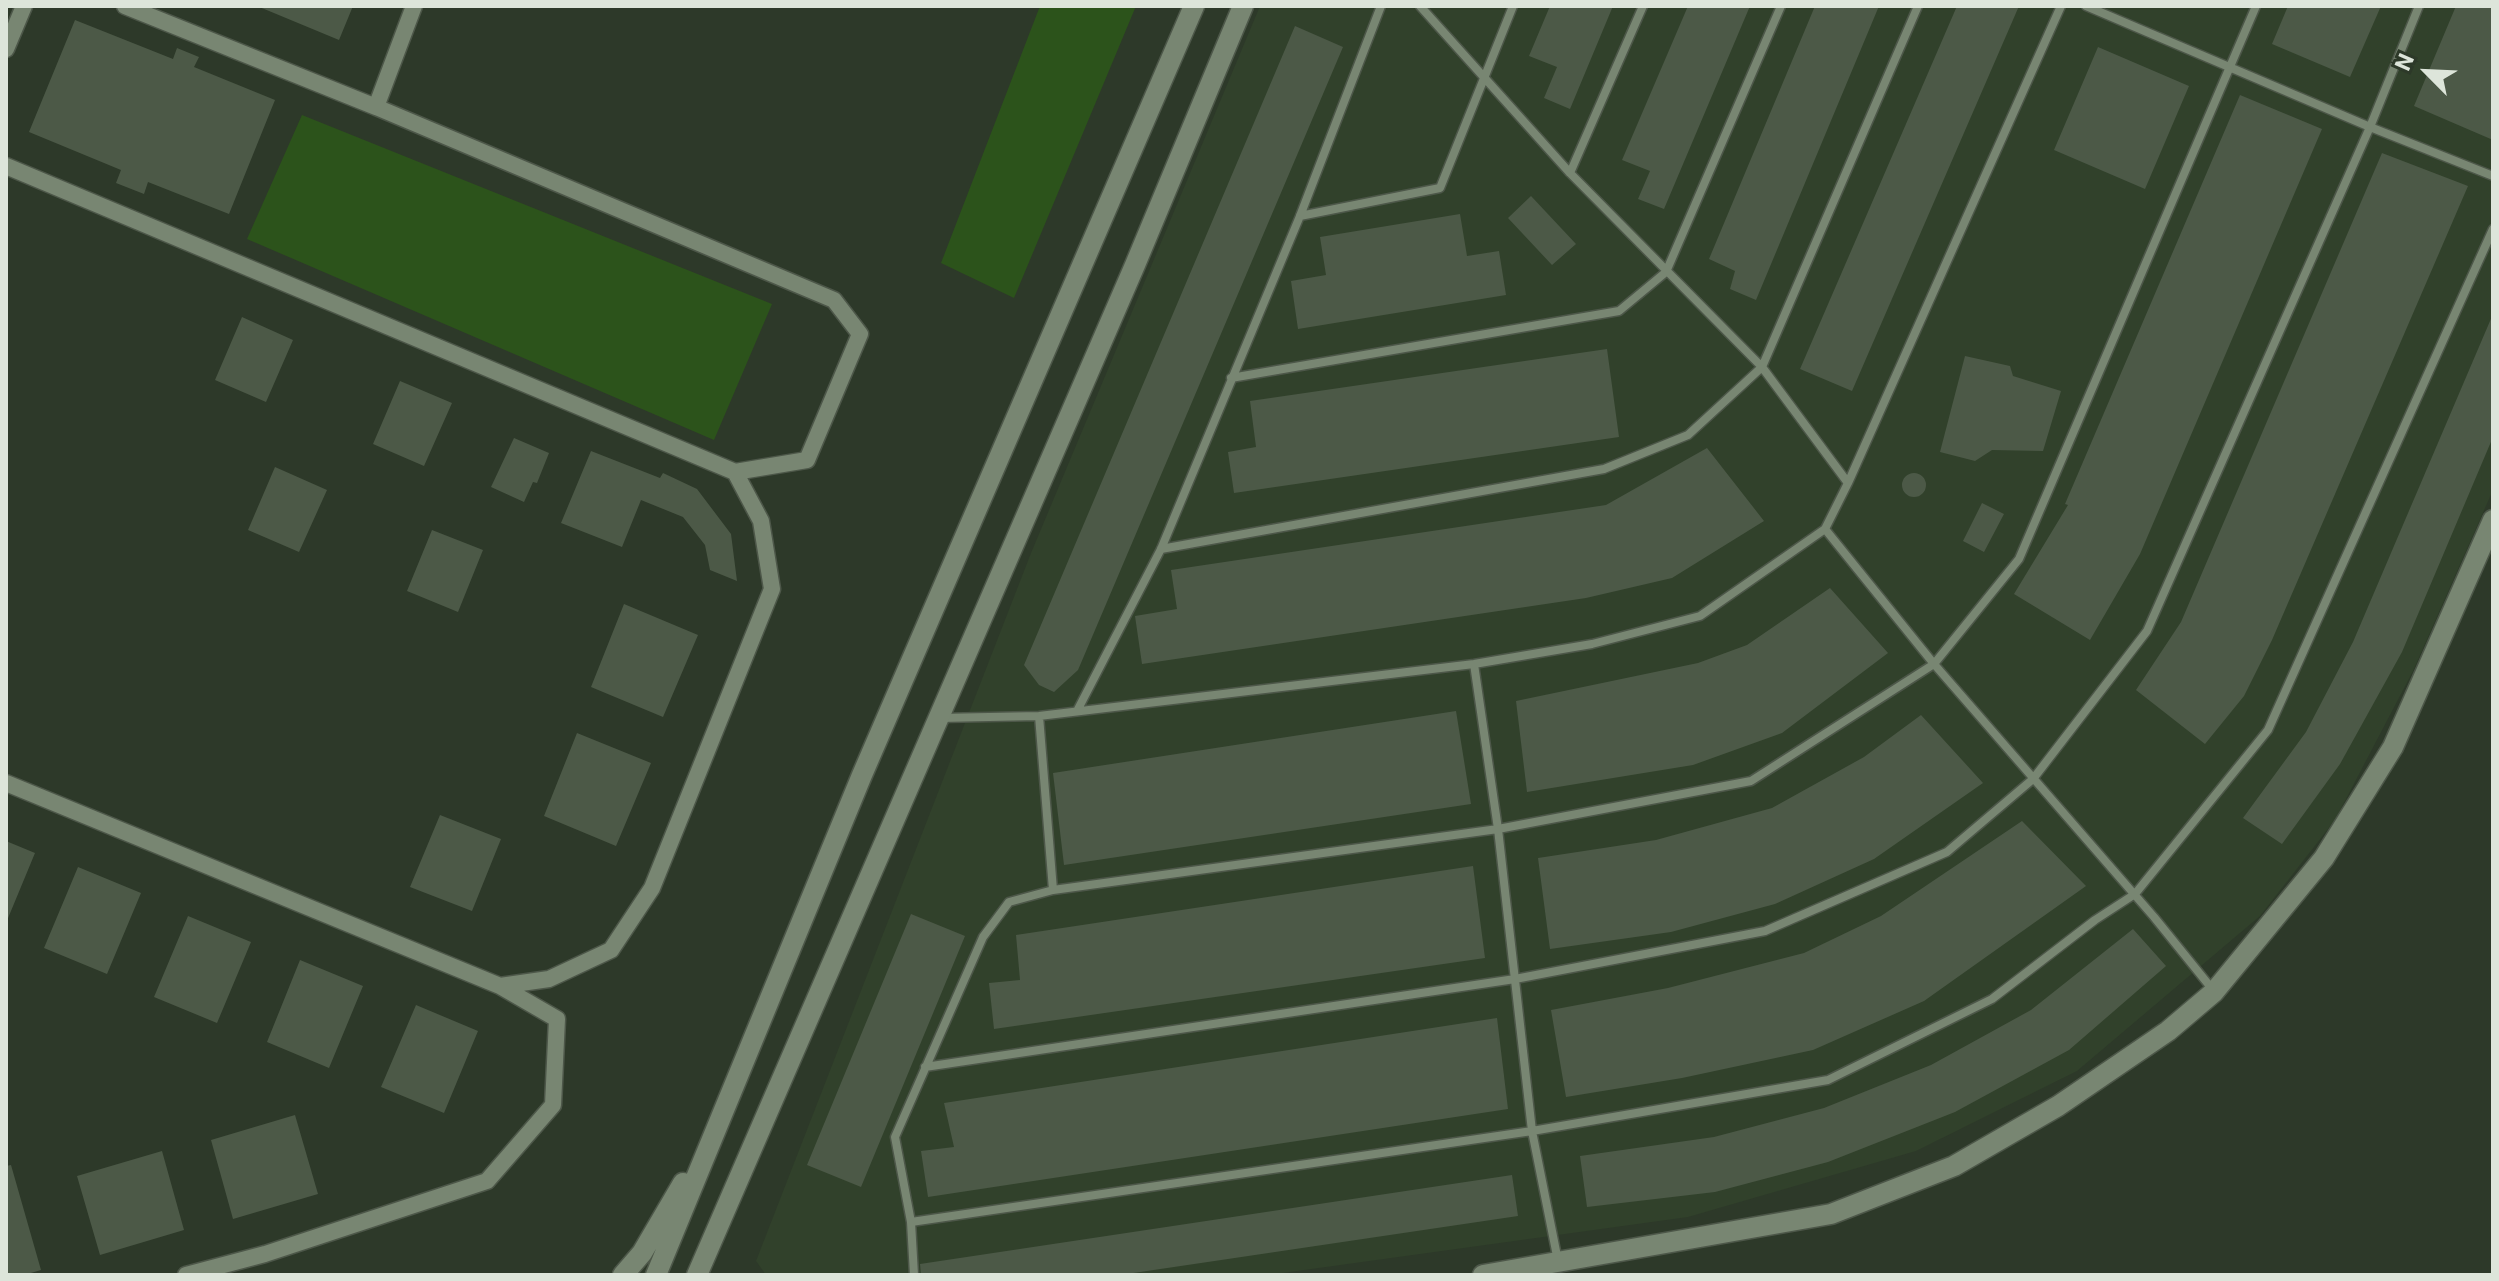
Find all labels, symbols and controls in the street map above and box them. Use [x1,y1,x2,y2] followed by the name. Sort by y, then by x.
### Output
[2387,32,2467,112] north arrow
[2390,50,2419,74] text: N

